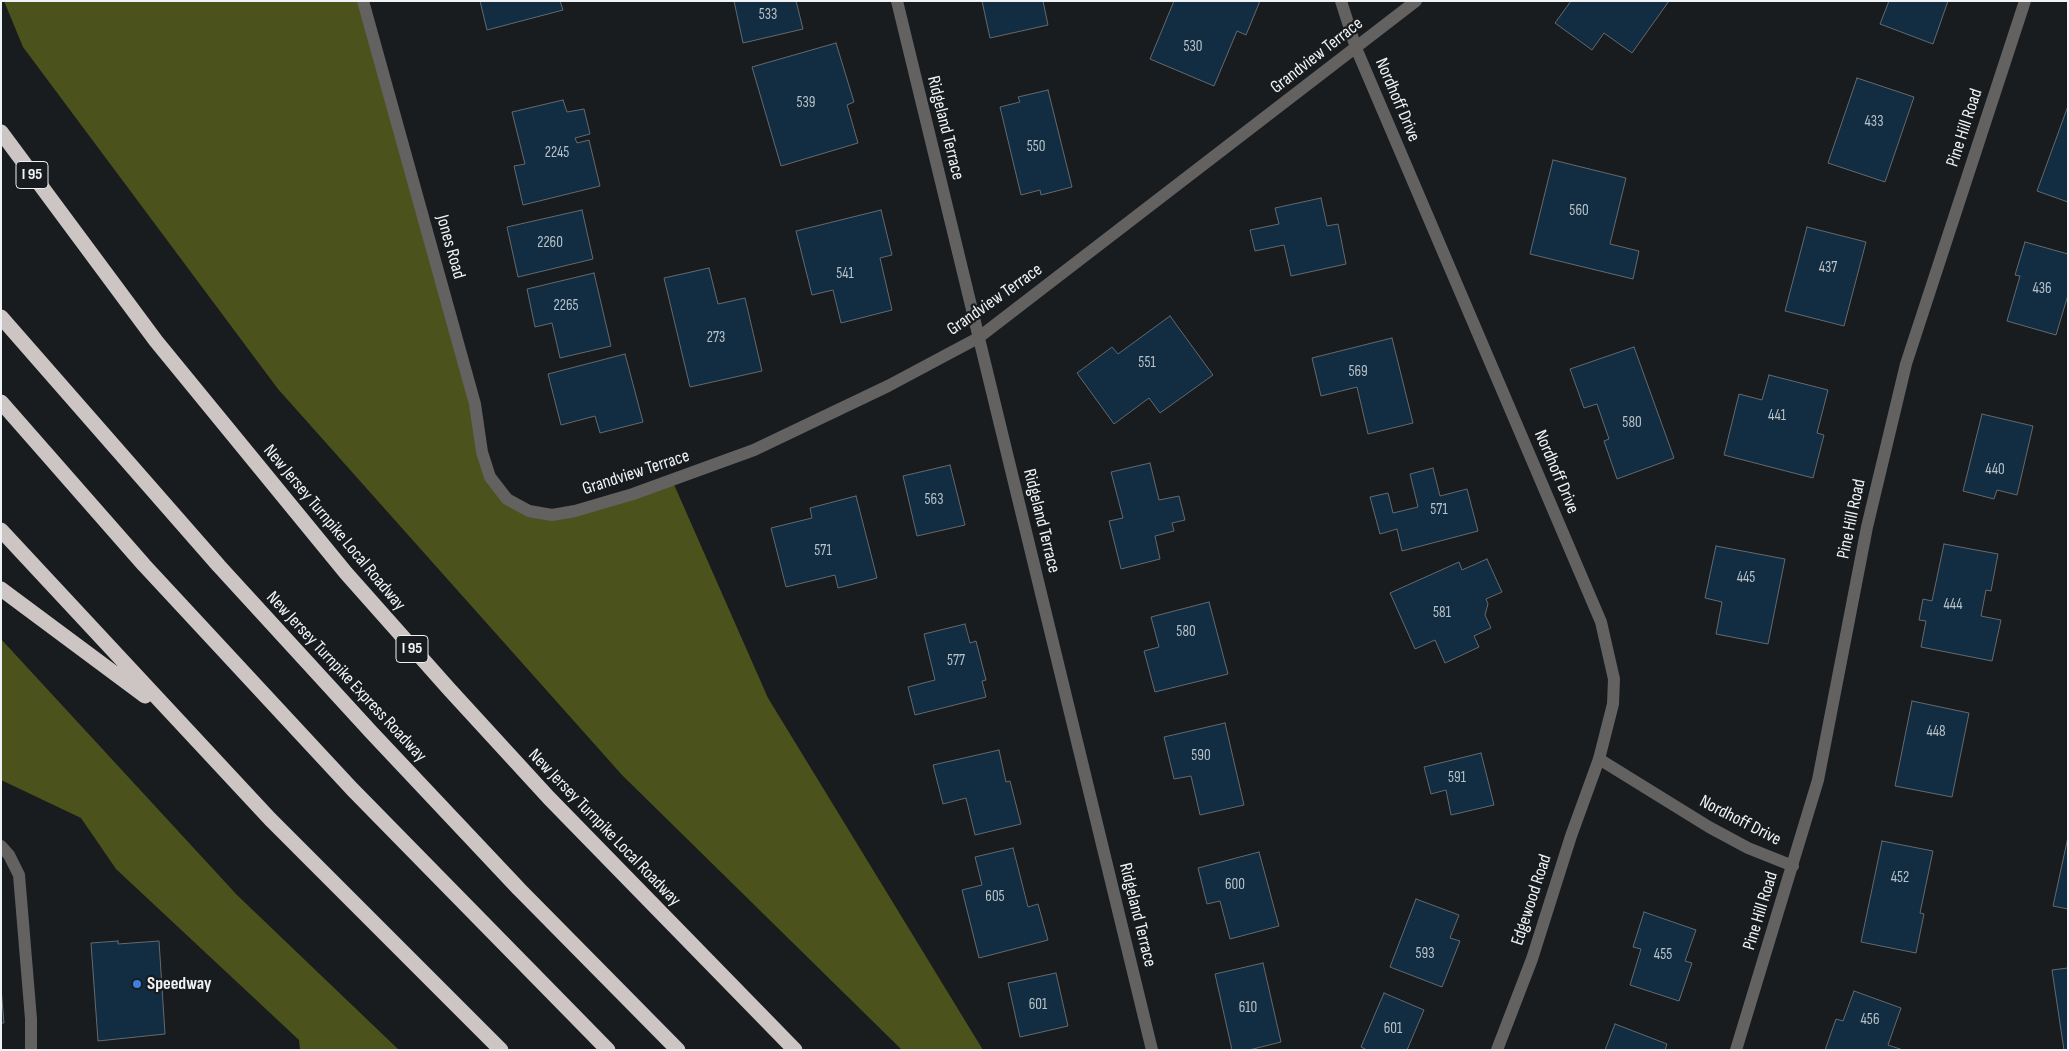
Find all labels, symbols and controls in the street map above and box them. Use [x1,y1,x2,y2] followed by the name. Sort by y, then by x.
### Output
[759,6,777,24] house number: 533
[1267,13,1367,99] street label: Grandview Terrace
[1184,38,1202,56] house number: 530
[1370,55,1424,145] street label: Nordhoff Drive
[922,74,968,182] street label: Ridgeland Terrace
[1942,86,1988,170] street label: Pine Hill Road
[797,94,815,112] house number: 539
[1865,113,1883,131] house number: 433
[1027,138,1045,156] house number: 550
[545,144,569,162] house number: 2245
[16,162,48,188] road number: I 95
[1569,202,1589,220] house number: 560
[431,213,469,281] street label: Jones Road
[537,234,563,252] house number: 2260
[943,259,1047,341] street label: Grandview Terrace
[1819,259,1837,277] house number: 437
[836,265,854,283] house number: 541
[2032,280,2052,298] house number: 436
[554,297,578,315] house number: 2265
[707,329,725,347] house number: 273
[1138,354,1156,372] house number: 551
[1348,363,1368,381] house number: 569
[1768,407,1786,425] house number: 441
[1622,414,1642,432] house number: 580
[1529,427,1583,517] street label: Nordhoff Drive
[258,441,410,615] street label: New Jersey Turnpike Local Roadway
[580,446,692,500] street label: Grandview Terrace
[1985,461,2005,479] house number: 440
[1018,467,1064,575] street label: Ridgeland Terrace
[1833,477,1871,561] street label: Pine Hill Road
[925,491,943,509] house number: 563
[1430,501,1448,519] house number: 571
[814,542,832,560] house number: 571
[1737,569,1755,587] house number: 445
[261,587,431,767] street label: New Jersey Turnpike Express Roadway
[1944,596,1962,614] house number: 444
[1433,604,1451,622] house number: 581
[1176,623,1196,641] house number: 580
[396,636,428,662] road number: I 95
[947,652,965,670] house number: 577
[1926,723,1946,741] house number: 448
[523,745,685,911] street label: New Jersey Turnpike Local Roadway
[1191,747,1211,765] house number: 590
[1448,769,1466,787] house number: 591
[1696,791,1784,851] street label: Nordhoff Drive
[1507,852,1557,948] street label: Edgewood Road
[1114,861,1160,969] street label: Ridgeland Terrace
[1739,869,1783,953] street label: Pine Hill Road
[1891,869,1909,887] house number: 452
[1225,876,1245,894] house number: 600
[985,888,1005,906] house number: 605
[1416,945,1434,963] house number: 593
[1654,946,1672,964] house number: 455
[147,973,212,995] place label: Speedway
[131,978,143,990] marker: Speedway
[1029,996,1047,1014] house number: 601
[1239,999,1257,1017] house number: 610
[1861,1011,1879,1029] house number: 456
[1384,1020,1402,1038] house number: 601

